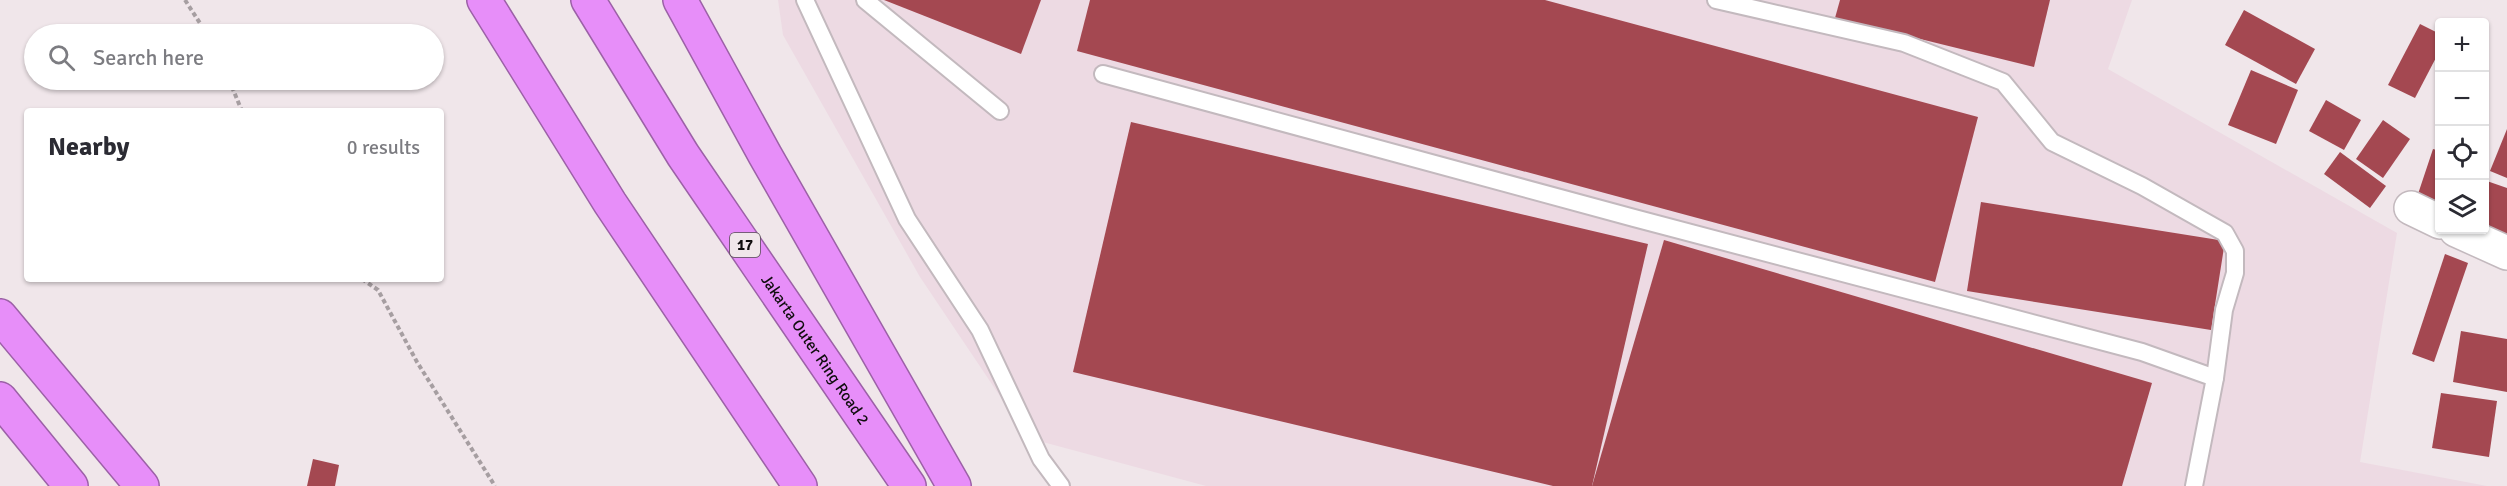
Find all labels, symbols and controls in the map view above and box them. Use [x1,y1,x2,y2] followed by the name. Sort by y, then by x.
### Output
[2435,18,2489,234] map controls
[2435,18,2489,72] button: +
[24,24,444,90] search box
[45,41,78,74] icon: search
[93,44,204,71] text: Search here
[2435,72,2489,126] button: −
[2435,126,2489,180] button: locate
[48,131,129,163] text: Nearby
[347,135,420,160] text: 0 results
[2435,180,2489,234] button: layers
[730,233,760,257] road number: 17
[756,271,873,429] street label: Jakarta Outer Ring Road 2

